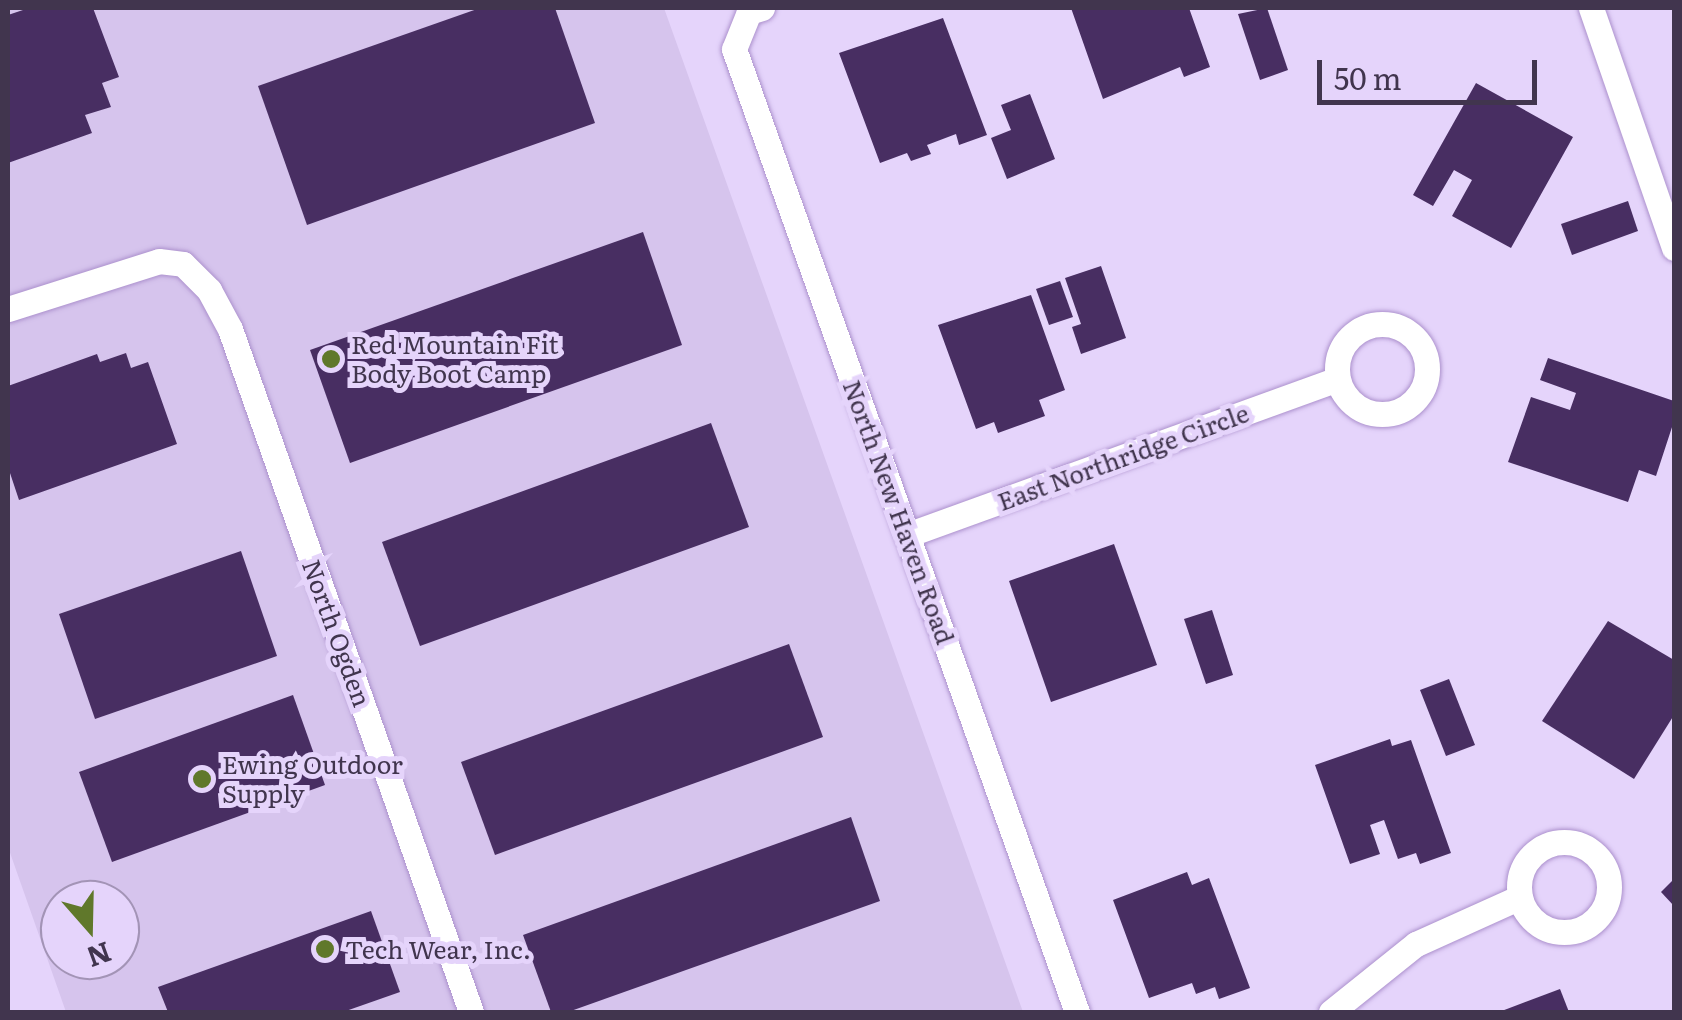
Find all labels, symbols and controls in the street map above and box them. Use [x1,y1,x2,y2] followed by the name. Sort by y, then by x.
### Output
[1322,40,1542,102] scale bar
[1334,55,1402,99] text: 50 m
[351,330,559,389] place label: Red Mountain Fit Body Boot Camp
[320,348,342,370] marker: Red Mountain Fit Body Boot Camp
[837,376,961,648] street label: North New Haven Road
[993,398,1253,516] street label: East Northridge Circle
[297,555,377,711] street label: North Ogden
[222,750,403,809] place label: Ewing Outdoor Supply
[191,768,213,790] marker: Ewing Outdoor Supply
[40,880,140,980] north arrow
[81,933,118,980] text: N
[345,934,531,964] place label: Tech Wear, Inc.
[314,938,336,960] marker: Tech Wear, Inc.

